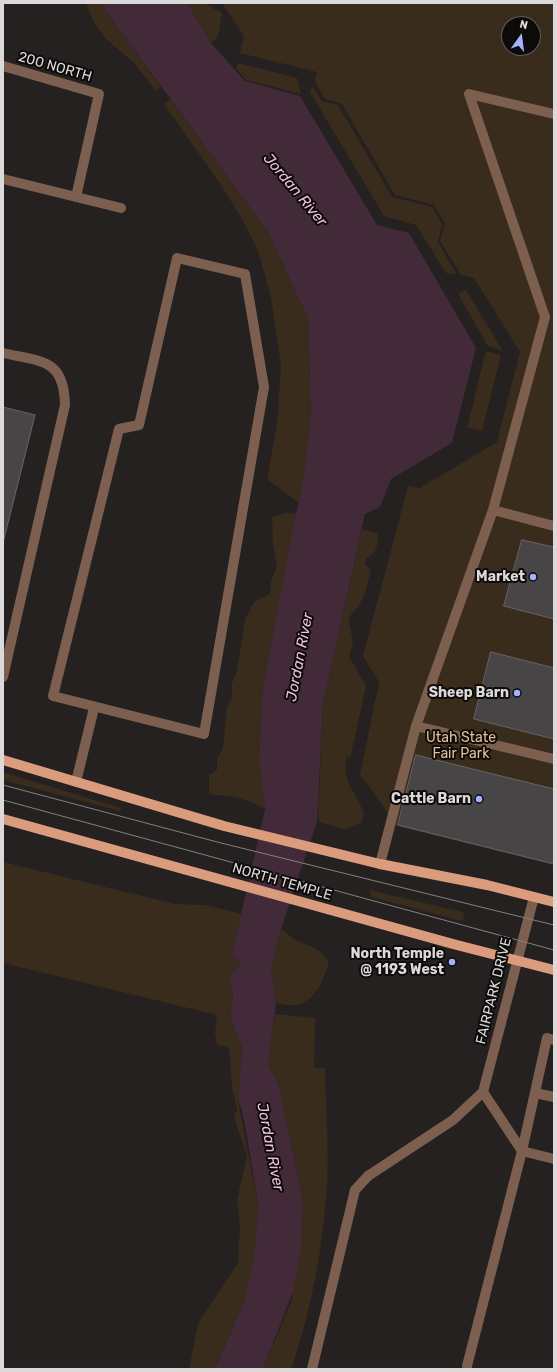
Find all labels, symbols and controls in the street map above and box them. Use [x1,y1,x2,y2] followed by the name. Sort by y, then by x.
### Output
[501,16,541,56] north arrow
[518,18,529,32] text: N
[16,48,94,86] street label: 200 NORTH
[259,150,331,230] water label: Jordan River
[476,569,525,585] place label: Market
[528,572,538,582] marker: Market
[283,611,317,703] water label: Jordan River
[429,685,509,701] place label: Sheep Barn
[512,688,522,698] marker: Sheep Barn
[426,730,496,762] park label: Utah State Fair Park
[391,791,471,807] place label: Cattle Barn
[474,794,484,804] marker: Cattle Barn
[230,860,334,904] street label: NORTH TEMPLE
[473,936,515,1046] street label: FAIRPARK DRIVE
[351,946,444,978] place label: North Temple @ 1193 West
[447,957,457,967] marker: North Temple @ 1193 West
[253,1101,287,1193] water label: Jordan River

